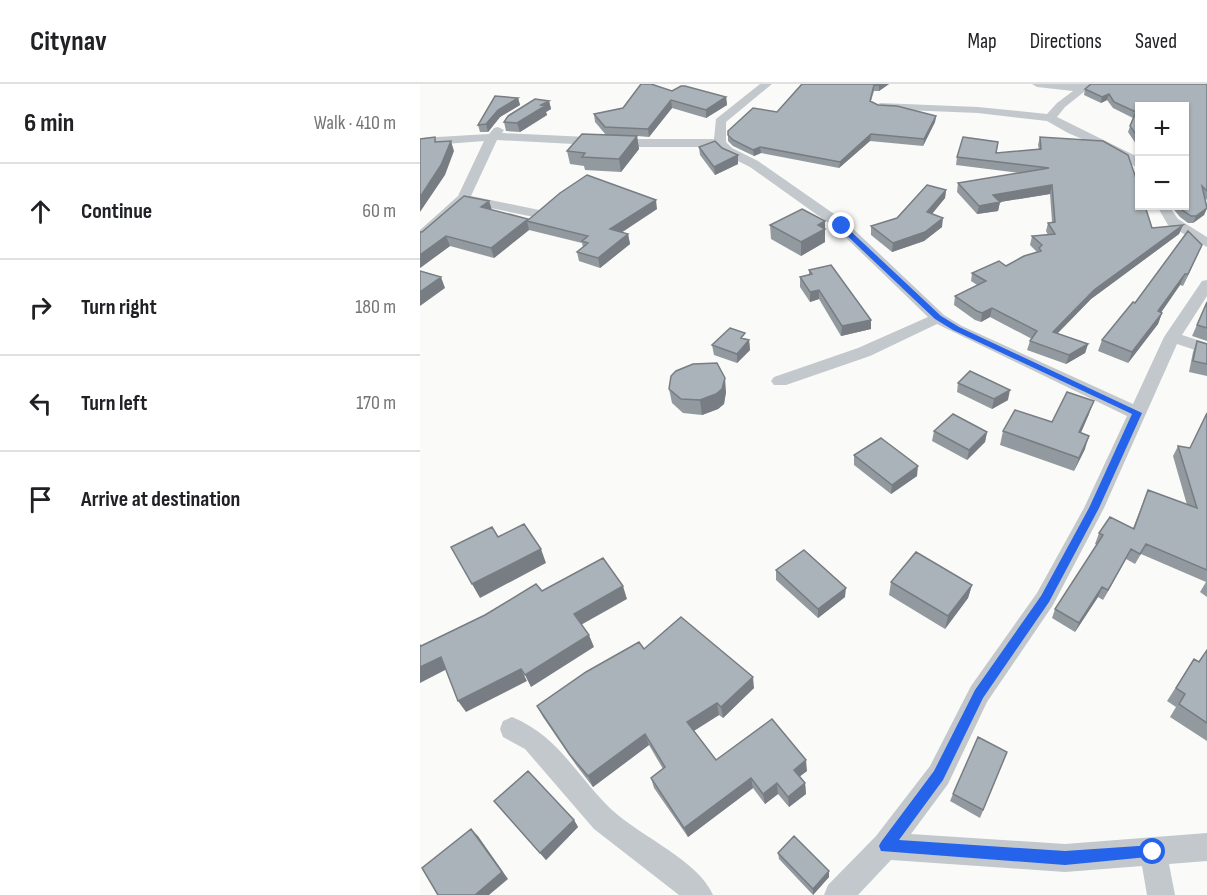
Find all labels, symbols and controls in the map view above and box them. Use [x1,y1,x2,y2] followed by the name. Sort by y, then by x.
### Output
[30,25,107,58] text: Citynav
[967,29,997,54] text: Map
[1030,29,1102,54] text: Directions
[1135,29,1177,54] text: Saved
[1135,102,1189,210] map controls
[1135,102,1189,156] button: +
[24,108,74,139] text: 6 min
[314,111,396,135] text: Walk · 410 m
[1135,156,1189,210] button: −
[24,195,57,228] icon: ahead
[81,198,152,225] text: Continue
[362,199,396,223] text: 60 m
[828,212,854,238] route end
[24,291,57,324] icon: right
[81,294,157,321] text: Turn right
[355,295,396,319] text: 180 m
[24,387,57,420] icon: left
[81,390,147,417] text: Turn left
[356,391,396,415] text: 170 m
[24,483,57,516] icon: arrive
[81,486,240,513] text: Arrive at destination
[1139,838,1165,864] route start

